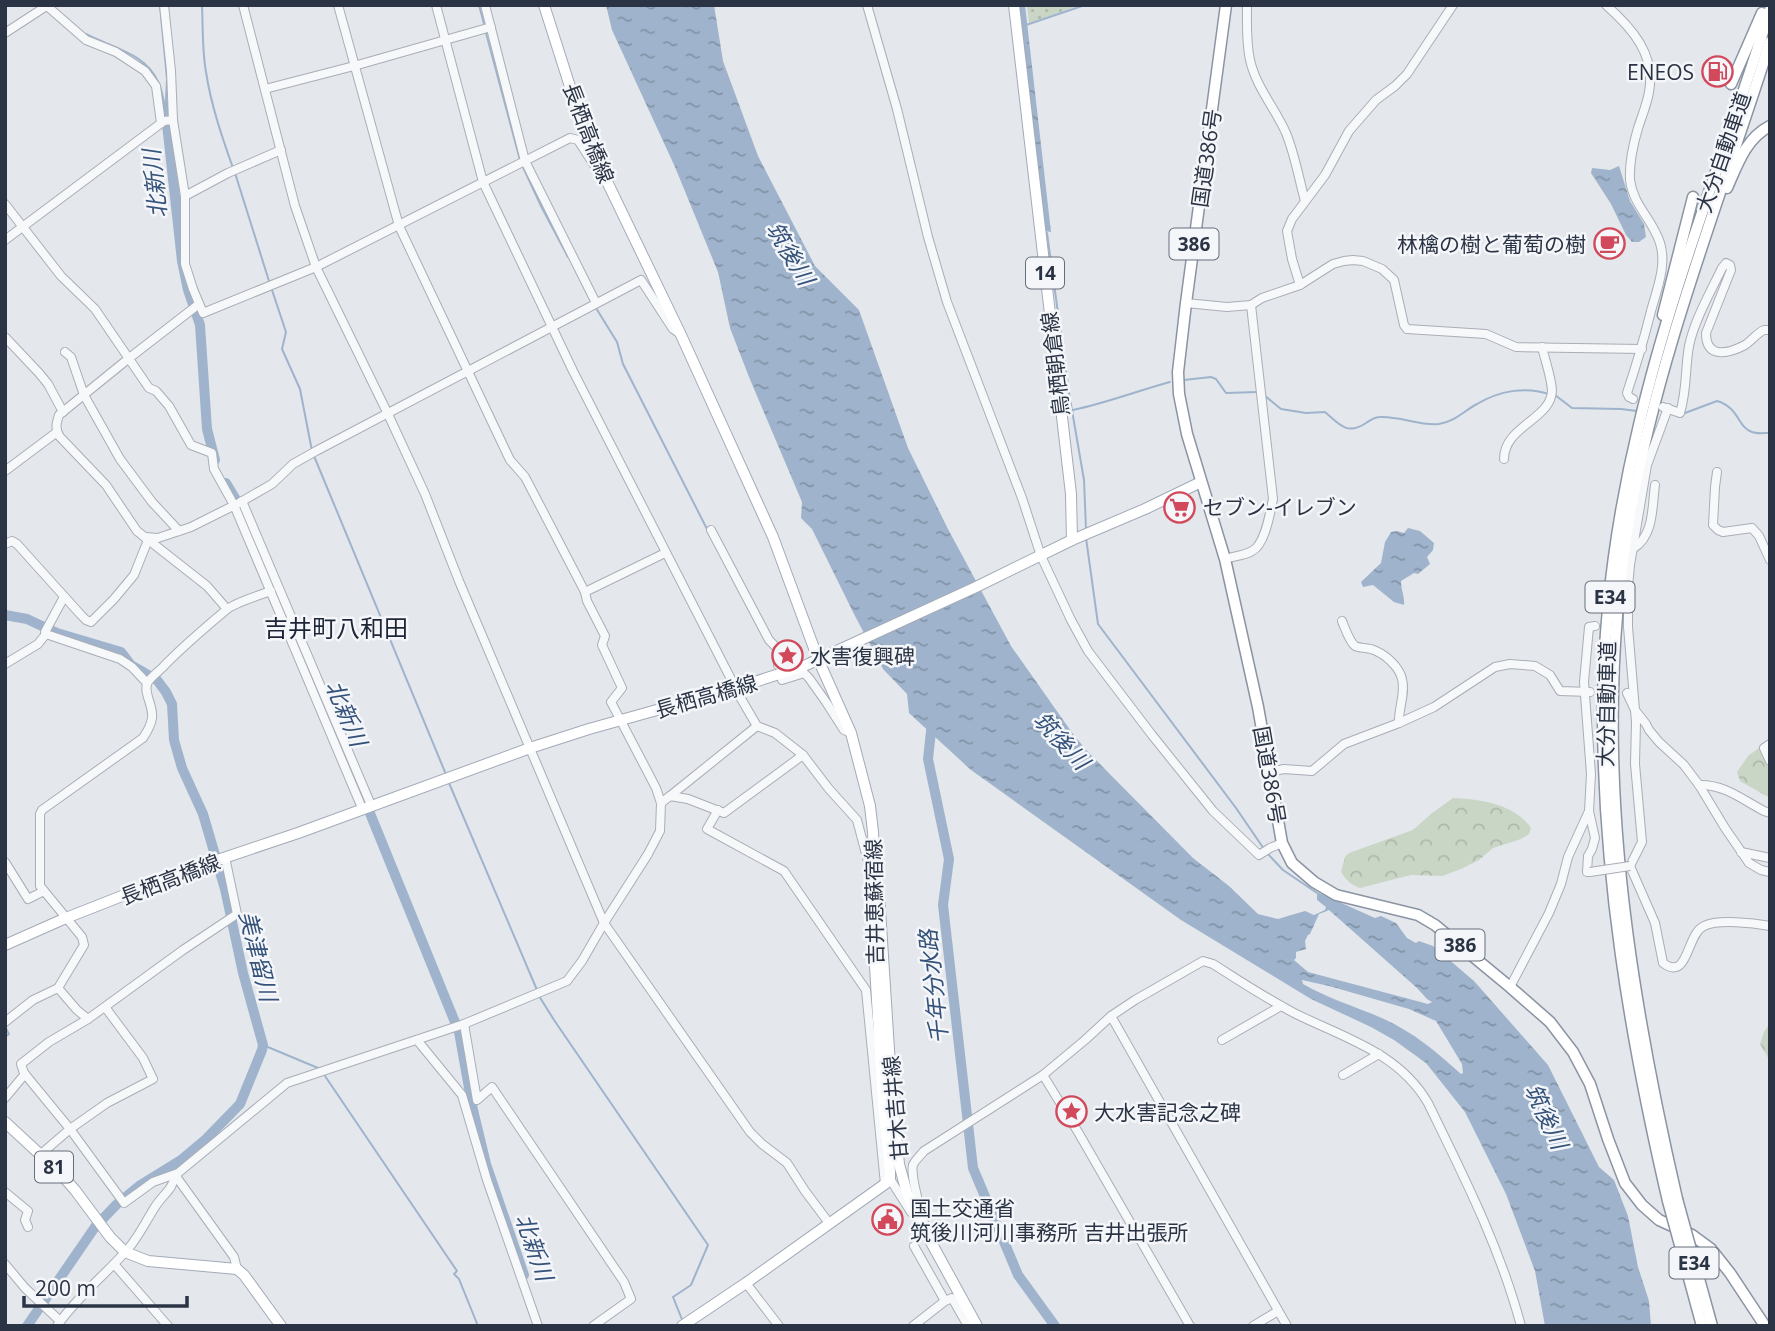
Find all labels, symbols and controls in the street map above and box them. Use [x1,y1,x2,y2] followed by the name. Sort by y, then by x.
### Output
[1700,55,1734,89] fuel station icon: ENEOS
[1627,58,1694,86] place label: ENEOS
[557,79,621,187] street label: 長栖高橋線
[1689,88,1757,216] street label: 大分自動車道
[1185,107,1227,209] street label: 国道386号
[134,145,174,220] water label: 北新川
[760,215,824,293] water label: 筑後川
[1592,227,1626,261] cafe icon: 林檎の樹と葡萄の樹
[1170,228,1218,260] road number: 386
[1397,230,1586,258] place label: 林檎の樹と葡萄の樹
[1026,258,1064,288] road number: 14
[1035,310,1075,418] street label: 鳥栖朝倉線
[1163,490,1197,524] supermarket icon: セブン-イレブン
[1203,493,1357,521] place label: セブン-イレブン
[1586,582,1634,612] road number: E34
[264,611,408,644] district label: 吉井町八和田
[770,639,804,673] place icon: 水害復興碑
[1591,641,1621,767] street label: 大分自動車道
[810,642,915,670] place label: 水害復興碑
[652,668,760,724] street label: 長栖高橋線
[319,675,376,754] water label: 北新川
[1027,704,1099,778] water label: 筑後川
[1248,724,1292,826] street label: 国道386号
[859,839,889,965] street label: 吉井恵蘇宿線
[116,847,224,911] street label: 長栖高橋線
[232,907,286,1007] water label: 美津留川
[911,926,955,1046] water label: 千年分水路
[1436,930,1484,960] road number: 386
[876,1054,914,1162] street label: 甘木吉井線
[1518,1078,1577,1157] water label: 筑後川
[1054,1095,1088,1129] place icon: 大水害記念之碑
[1094,1098,1241,1126] place label: 大水害記念之碑
[35,1152,73,1182] road number: 81
[910,1194,1188,1246] place label: 国土交通省 筑後川河川事務所 吉井出張所
[870,1203,904,1237] public building icon: 国土交通省 筑後川河川事務所 吉井出張所
[509,1209,562,1288] water label: 北新川
[1670,1247,1718,1278] road number: E34
[24,1264,187,1308] scale bar
[35,1274,96,1302] text: 200 m

